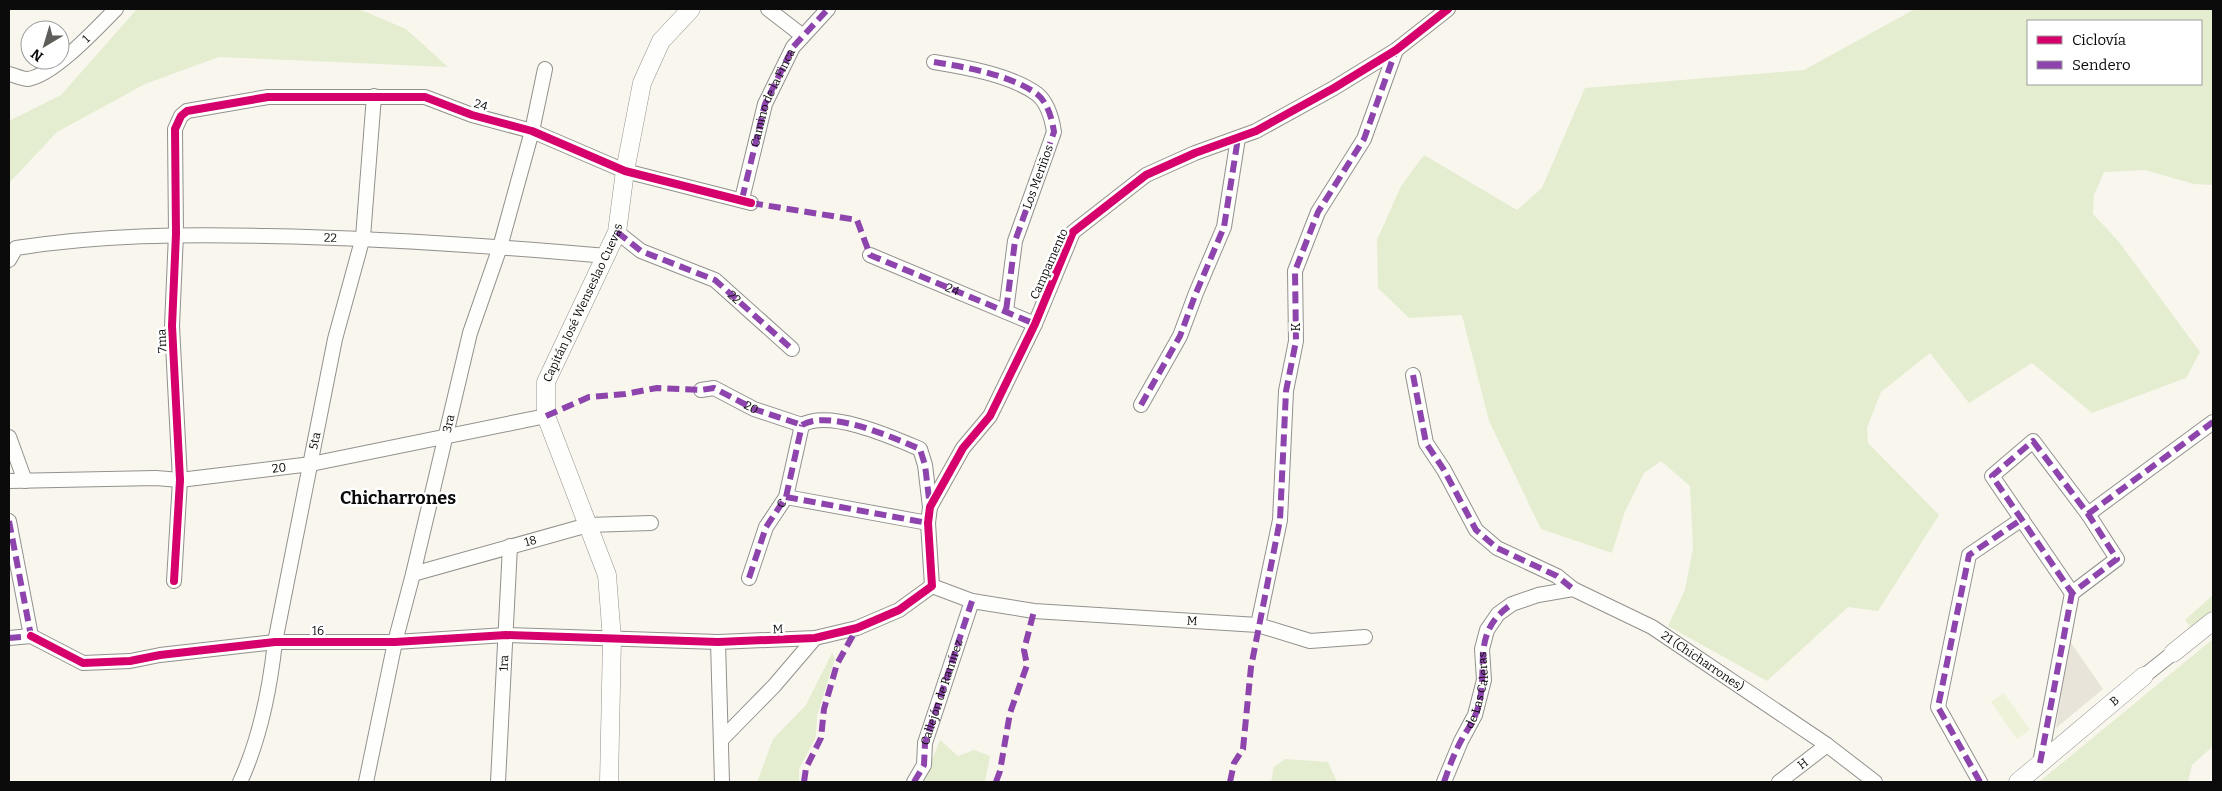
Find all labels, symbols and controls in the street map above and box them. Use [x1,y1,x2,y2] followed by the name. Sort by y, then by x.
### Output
[20,20,70,70] north arrow
[2027,20,2202,85] legend
[2072,31,2126,49] text: Ciclovía
[79,32,93,46] street label: 1
[28,45,47,65] text: N
[748,46,798,148] street label: Camino de la Finca
[2072,56,2131,74] text: Sendero
[472,96,490,114] street label: 24
[1020,143,1056,211] street label: Los Meriños
[540,223,625,384] street label: Capitán José Wenseslao Cuevas
[1027,226,1071,302] street label: Campamento
[324,231,337,245] street label: 22
[943,280,961,299] street label: 24
[725,288,744,307] street label: 22
[1289,322,1303,331] street label: K
[154,328,170,353] street label: 7ma
[741,398,761,417] street label: 20
[440,413,458,434] street label: 3ra
[306,431,323,451] street label: 5ta
[271,460,287,476] street label: 20
[340,487,456,509] district label: Chicharrones
[774,496,790,511] street label: C
[523,533,538,549] street label: 18
[1186,614,1198,628] street label: M
[772,622,784,636] street label: M
[312,624,324,638] street label: 16
[1659,628,1747,694] street label: 21 (Chicharrones)
[918,638,966,747] street label: Callejón de Ramírez
[1462,651,1491,731] street label: de Las Caleras
[497,654,511,672] street label: 1ra
[2107,693,2122,709] street label: B
[1795,755,1811,772] street label: H

